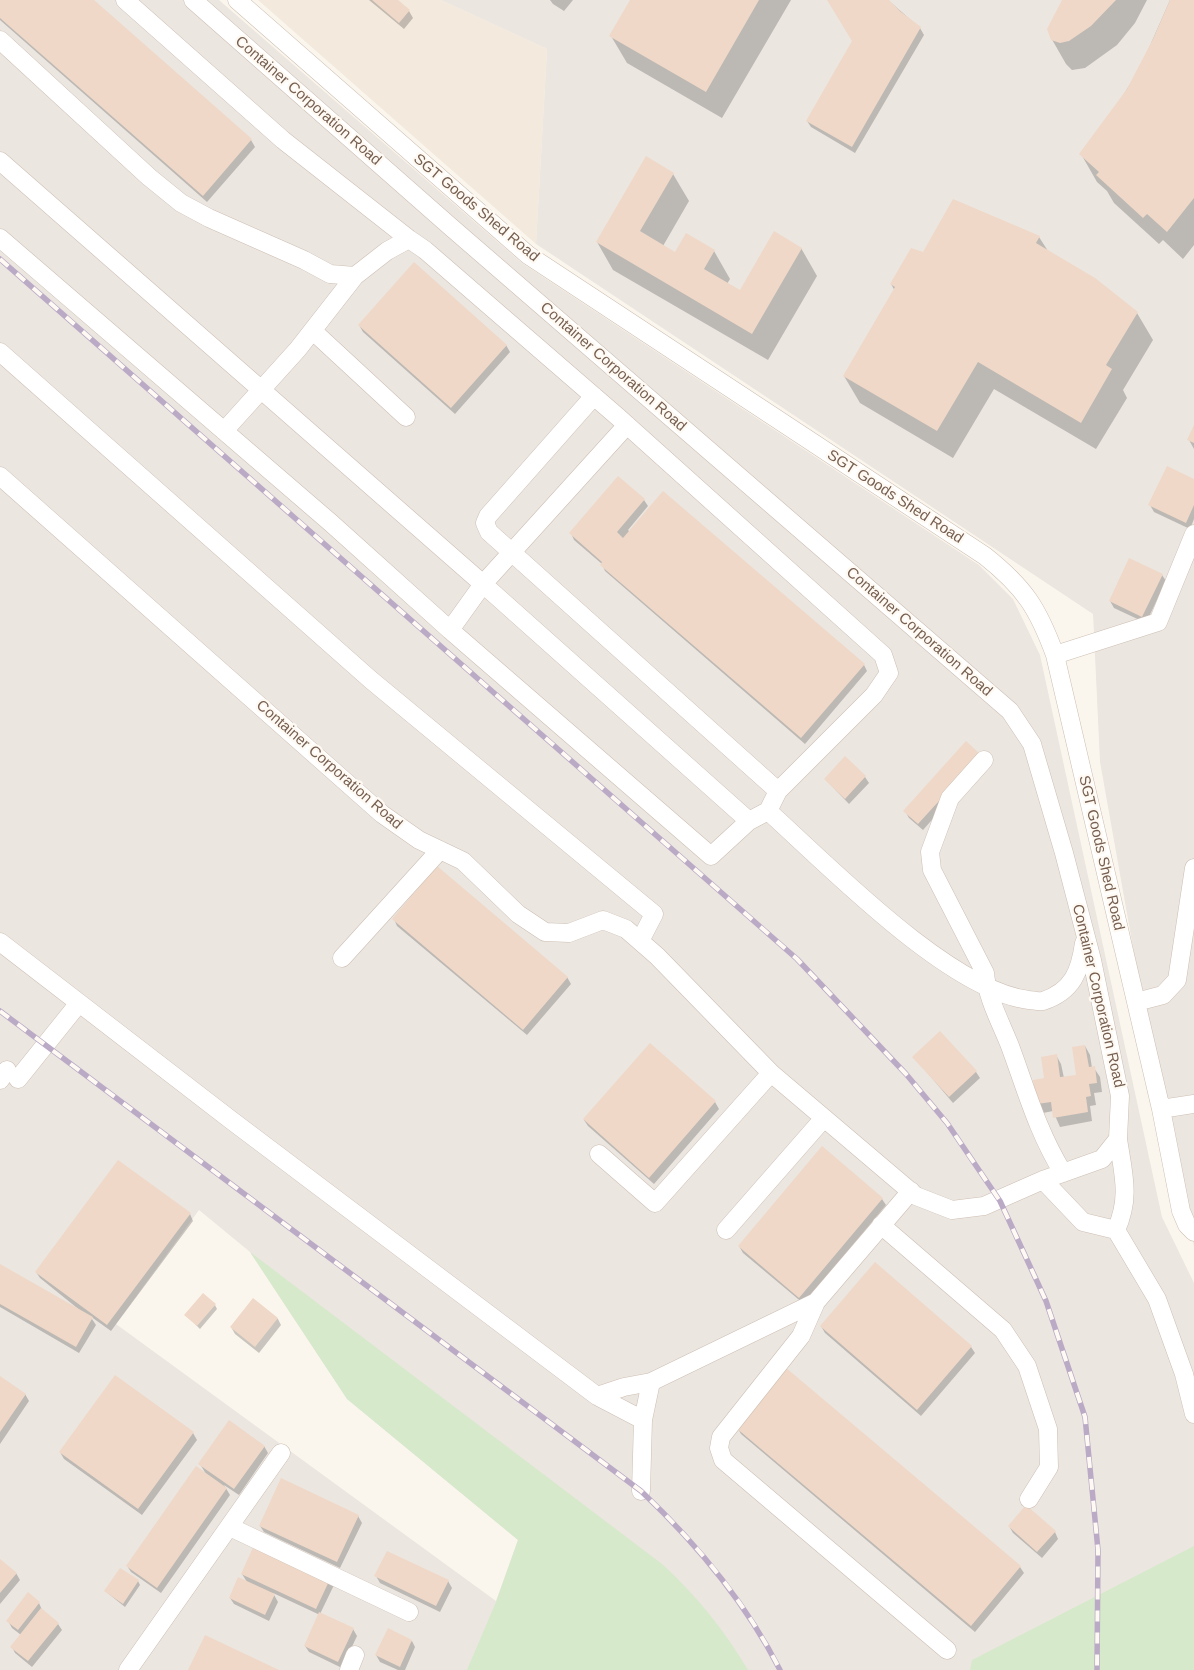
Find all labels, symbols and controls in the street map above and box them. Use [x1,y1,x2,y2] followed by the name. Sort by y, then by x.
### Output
[231,33,385,169] street label: Container Corporation Road
[410,150,542,266] street label: SGT Goods Shed Road
[536,299,690,435] street label: Container Corporation Road
[824,446,966,548] street label: SGT Goods Shed Road
[842,564,996,700] street label: Container Corporation Road
[252,697,406,833] street label: Container Corporation Road
[1074,774,1128,932] street label: SGT Goods Shed Road
[1068,903,1128,1089] street label: Container Corporation Road

